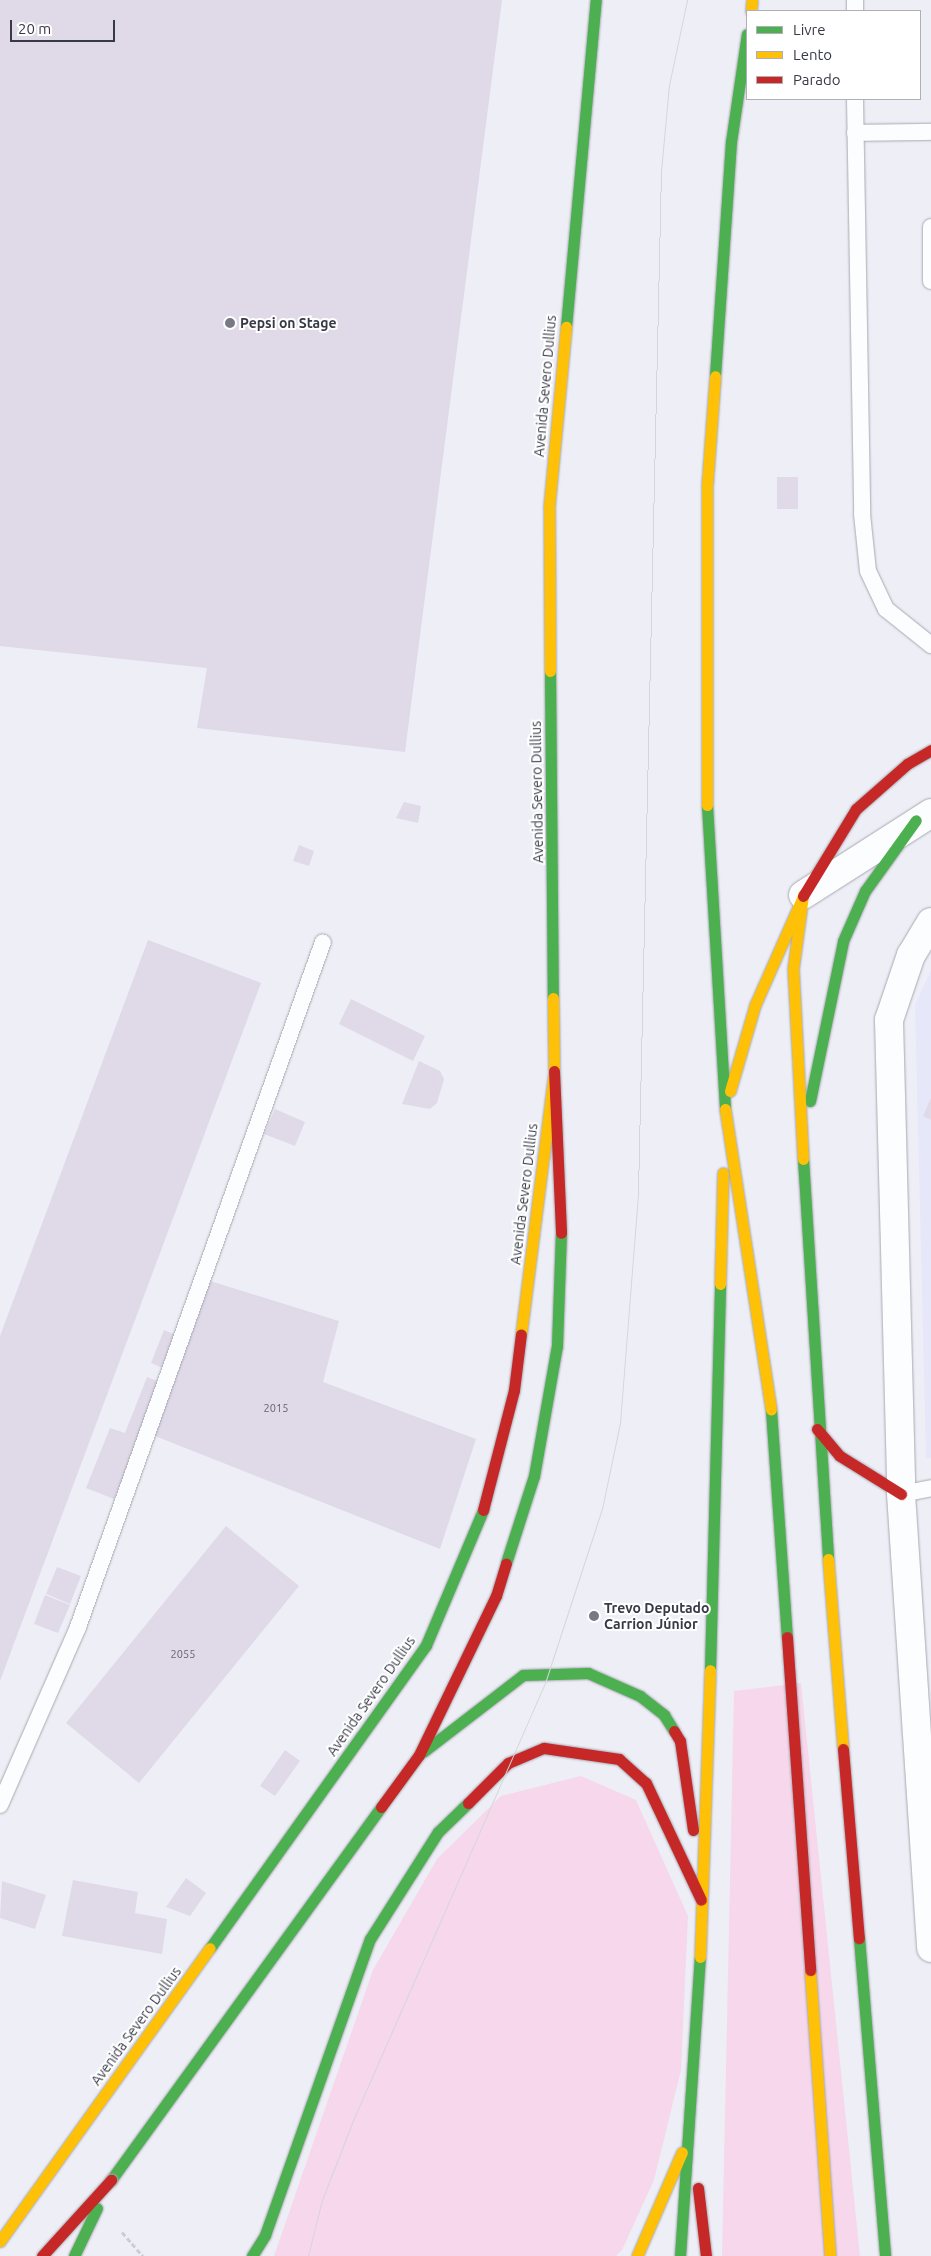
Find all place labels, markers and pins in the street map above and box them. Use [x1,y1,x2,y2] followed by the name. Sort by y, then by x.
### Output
[240,315,337,331] place label: Pepsi on Stage
[224,317,236,329] marker: Pepsi on Stage
[604,1600,709,1632] place label: Trevo Deputado Carrion Júnior
[588,1610,600,1622] marker: Trevo Deputado Carrion Júnior

